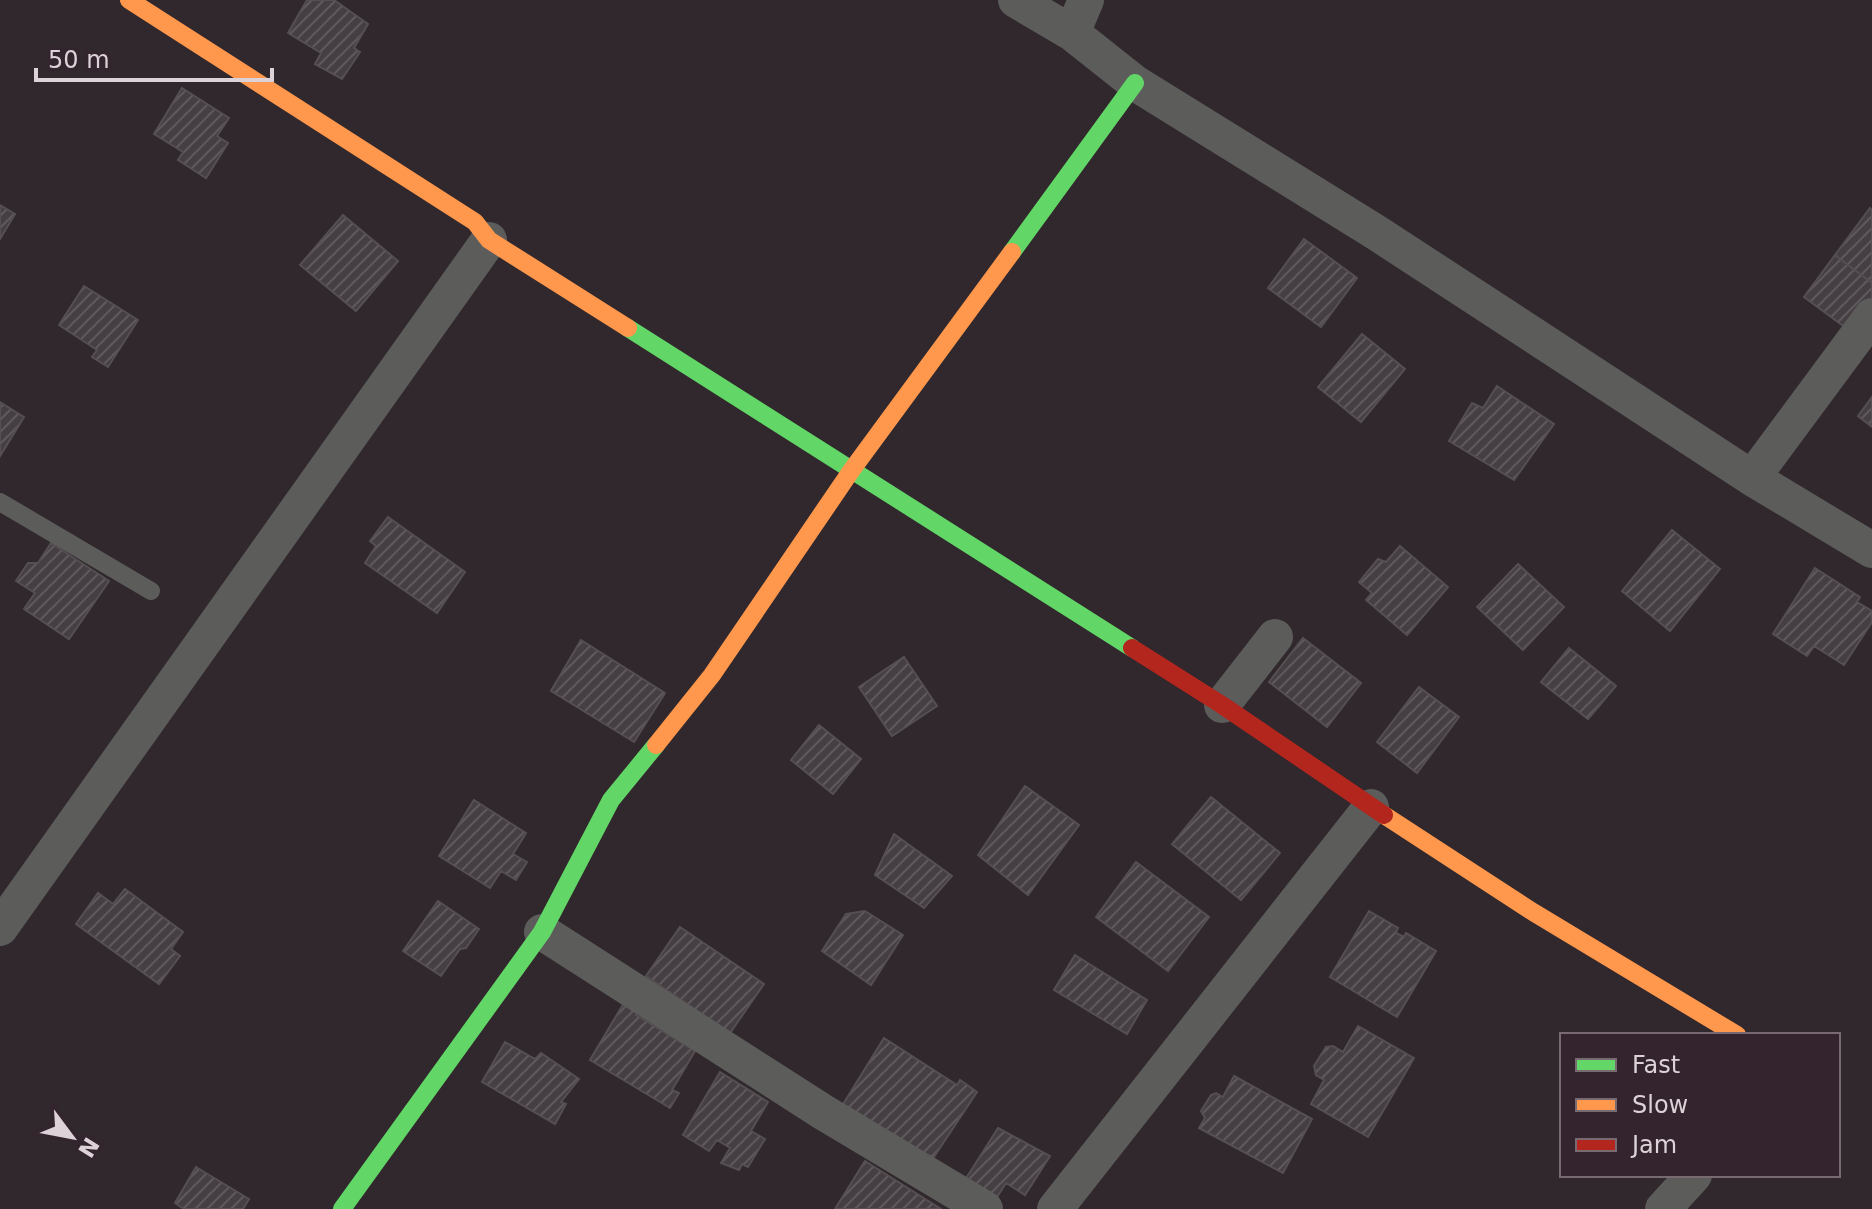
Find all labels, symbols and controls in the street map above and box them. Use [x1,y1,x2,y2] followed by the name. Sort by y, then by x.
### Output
[36,32,272,82] scale bar
[48,46,110,74] text: 50 m
[1560,1033,1840,1177] legend
[1632,1051,1680,1079] text: Fast
[1632,1091,1688,1119] text: Slow
[32,1097,112,1177] north arrow
[1630,1131,1677,1159] text: Jam
[73,1133,104,1162] text: N

